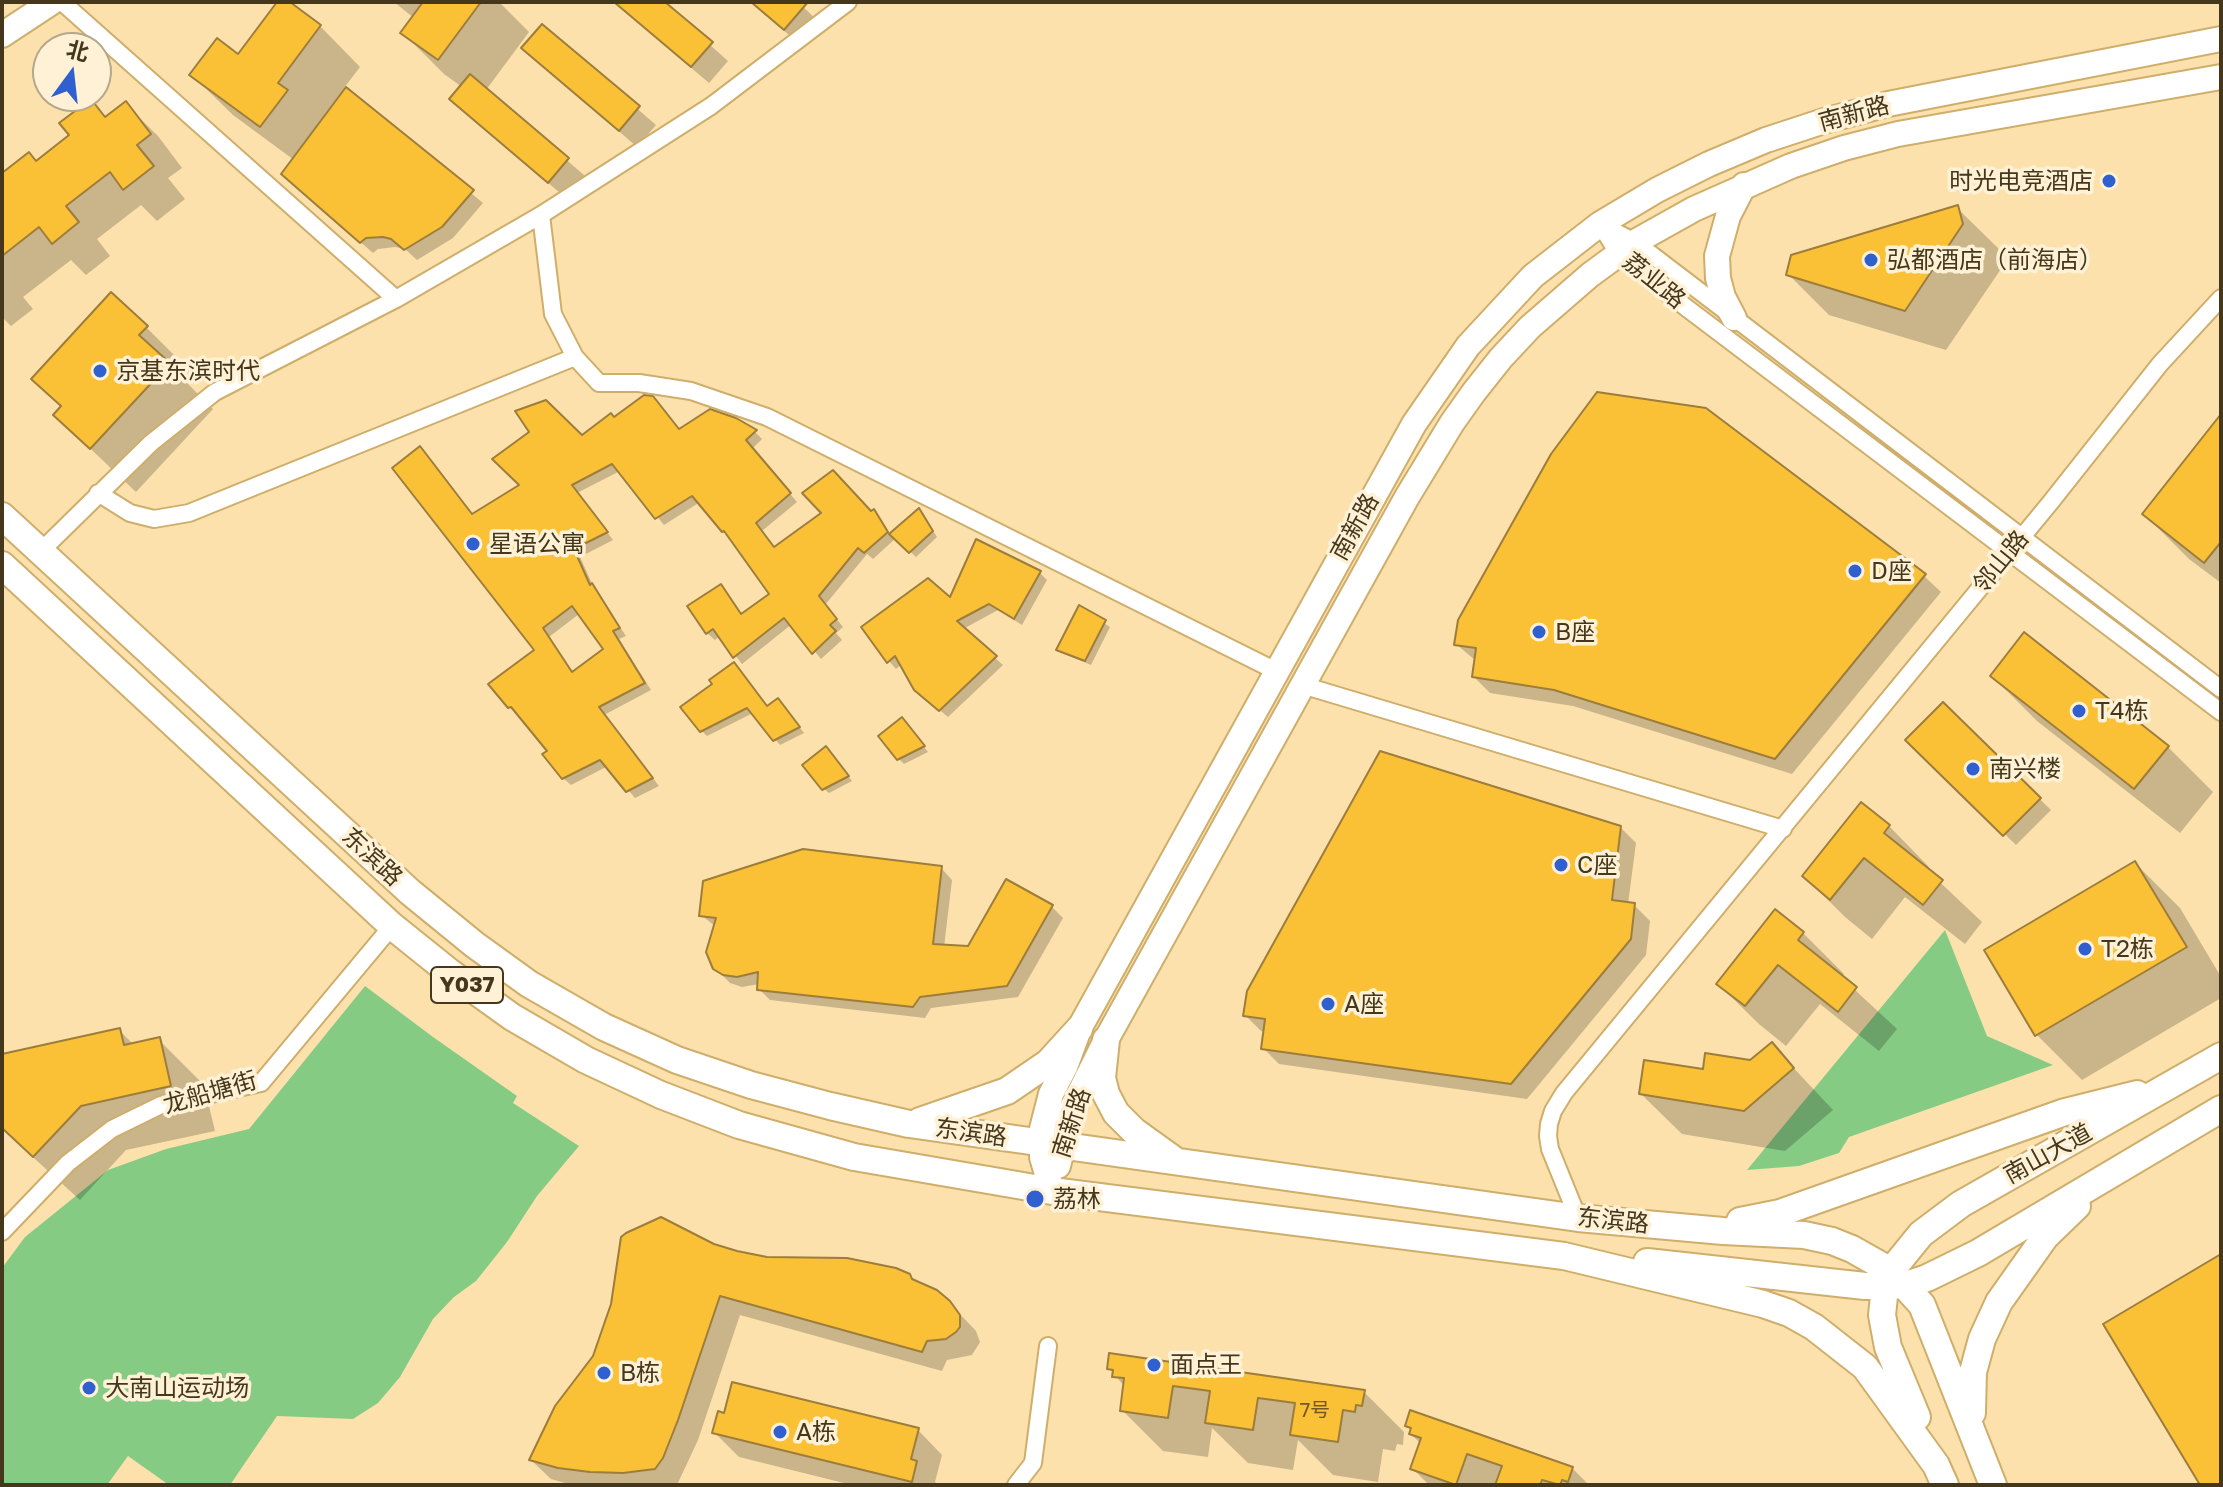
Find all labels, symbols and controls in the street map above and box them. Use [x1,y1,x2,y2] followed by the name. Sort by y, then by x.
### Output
[32,32,112,112] north arrow
[64,34,92,66] text: 北
[1815,91,1893,137] street label: 南新路
[1949,167,2093,195] place label: 时光电竞酒店
[2100,172,2118,190] marker: 时光电竞酒店
[1887,246,2103,274] place label: 弘都酒店（前海店）
[1617,247,1691,315] street label: 荔业路
[1862,251,1880,269] marker: 弘都酒店（前海店）
[116,357,260,385] place label: 京基东滨时代
[91,362,109,380] marker: 京基东滨时代
[1325,489,1385,565] street label: 南新路
[1967,525,2035,599] street label: 邻山路
[489,530,585,558] place label: 星语公寓
[464,535,482,553] marker: 星语公寓
[1871,557,1912,585] place label: D座
[1846,562,1864,580] marker: D座
[1555,618,1595,646] place label: B座
[1530,623,1548,641] marker: B座
[2095,697,2149,725] place label: T4栋
[2070,702,2088,720] marker: T4栋
[1989,755,2061,783] place label: 南兴楼
[1964,760,1982,778] marker: 南兴楼
[336,822,408,892] street label: 东滨路
[1577,851,1617,879] place label: C座
[1552,856,1570,874] marker: C座
[2101,935,2154,963] place label: T2栋
[2076,940,2094,958] marker: T2栋
[431,967,503,1003] road number: Y037
[1344,990,1384,1018] place label: A座
[1319,995,1337,1013] marker: A座
[160,1066,260,1120] street label: 龙船塘街
[1047,1084,1097,1162] street label: 南新路
[933,1114,1009,1152] street label: 东滨路
[1999,1118,2097,1190] street label: 南山大道
[1053,1185,1101,1213] place label: 荔林
[1024,1188,1046,1210] marker: 荔林
[1576,1203,1650,1239] street label: 东滨路
[1170,1351,1242,1379] place label: 面点王
[1145,1356,1163,1374] marker: 面点王
[620,1359,660,1387] place label: B栋
[595,1364,613,1382] marker: B栋
[105,1374,249,1402] place label: 大南山运动场
[80,1379,98,1397] marker: 大南山运动场
[1300,1399,1330,1423] house number: 7号
[796,1418,836,1446] place label: A栋
[771,1423,789,1441] marker: A栋

